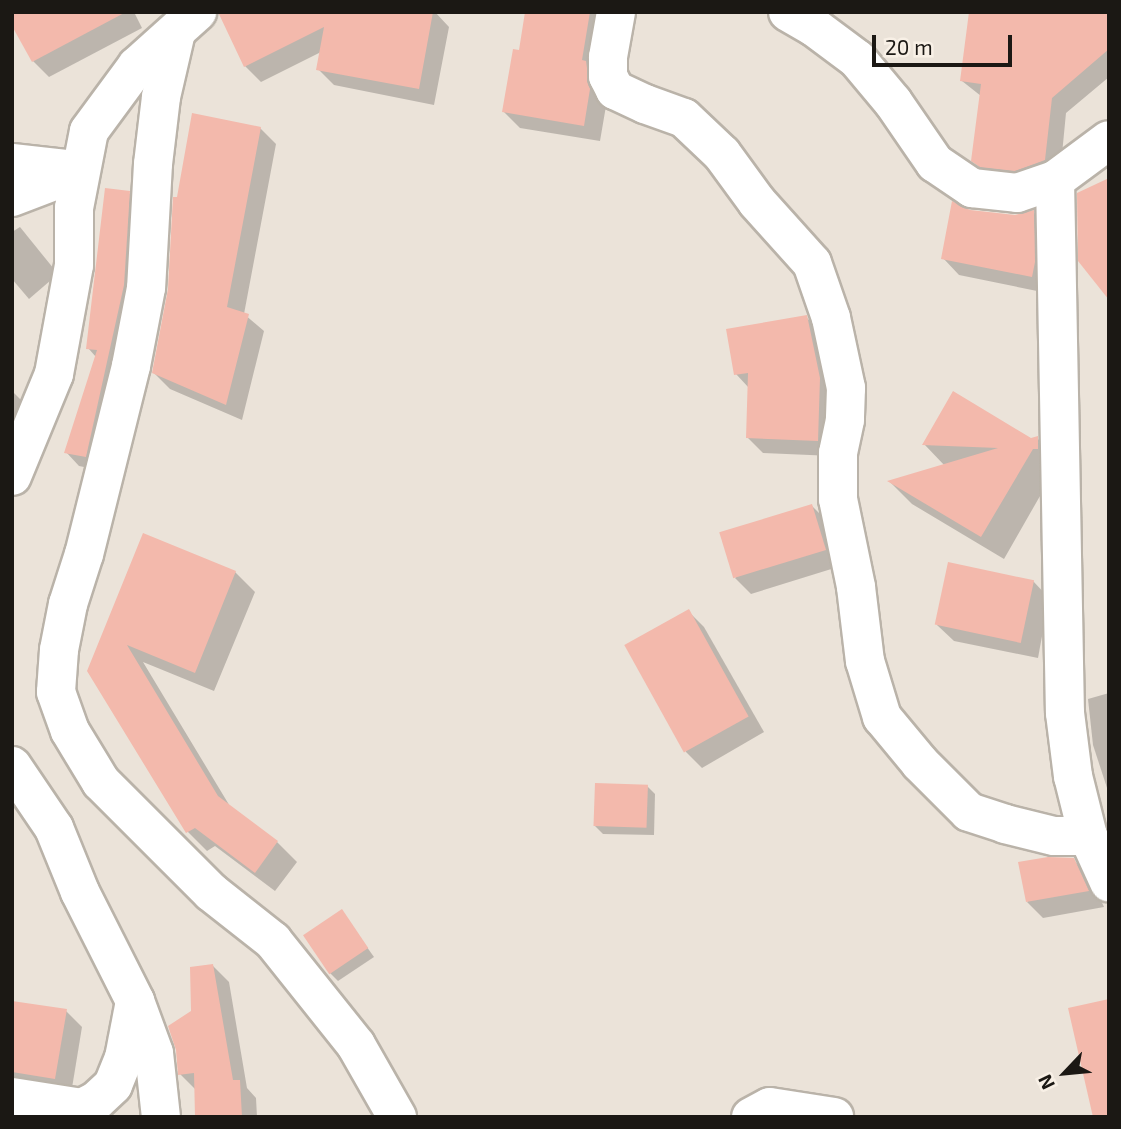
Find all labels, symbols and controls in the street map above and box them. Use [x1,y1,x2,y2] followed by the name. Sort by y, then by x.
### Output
[876,21,1016,65] scale bar
[885,34,933,59] text: 20 m
[1030,1038,1100,1108] north arrow
[1032,1071,1059,1094] text: N

